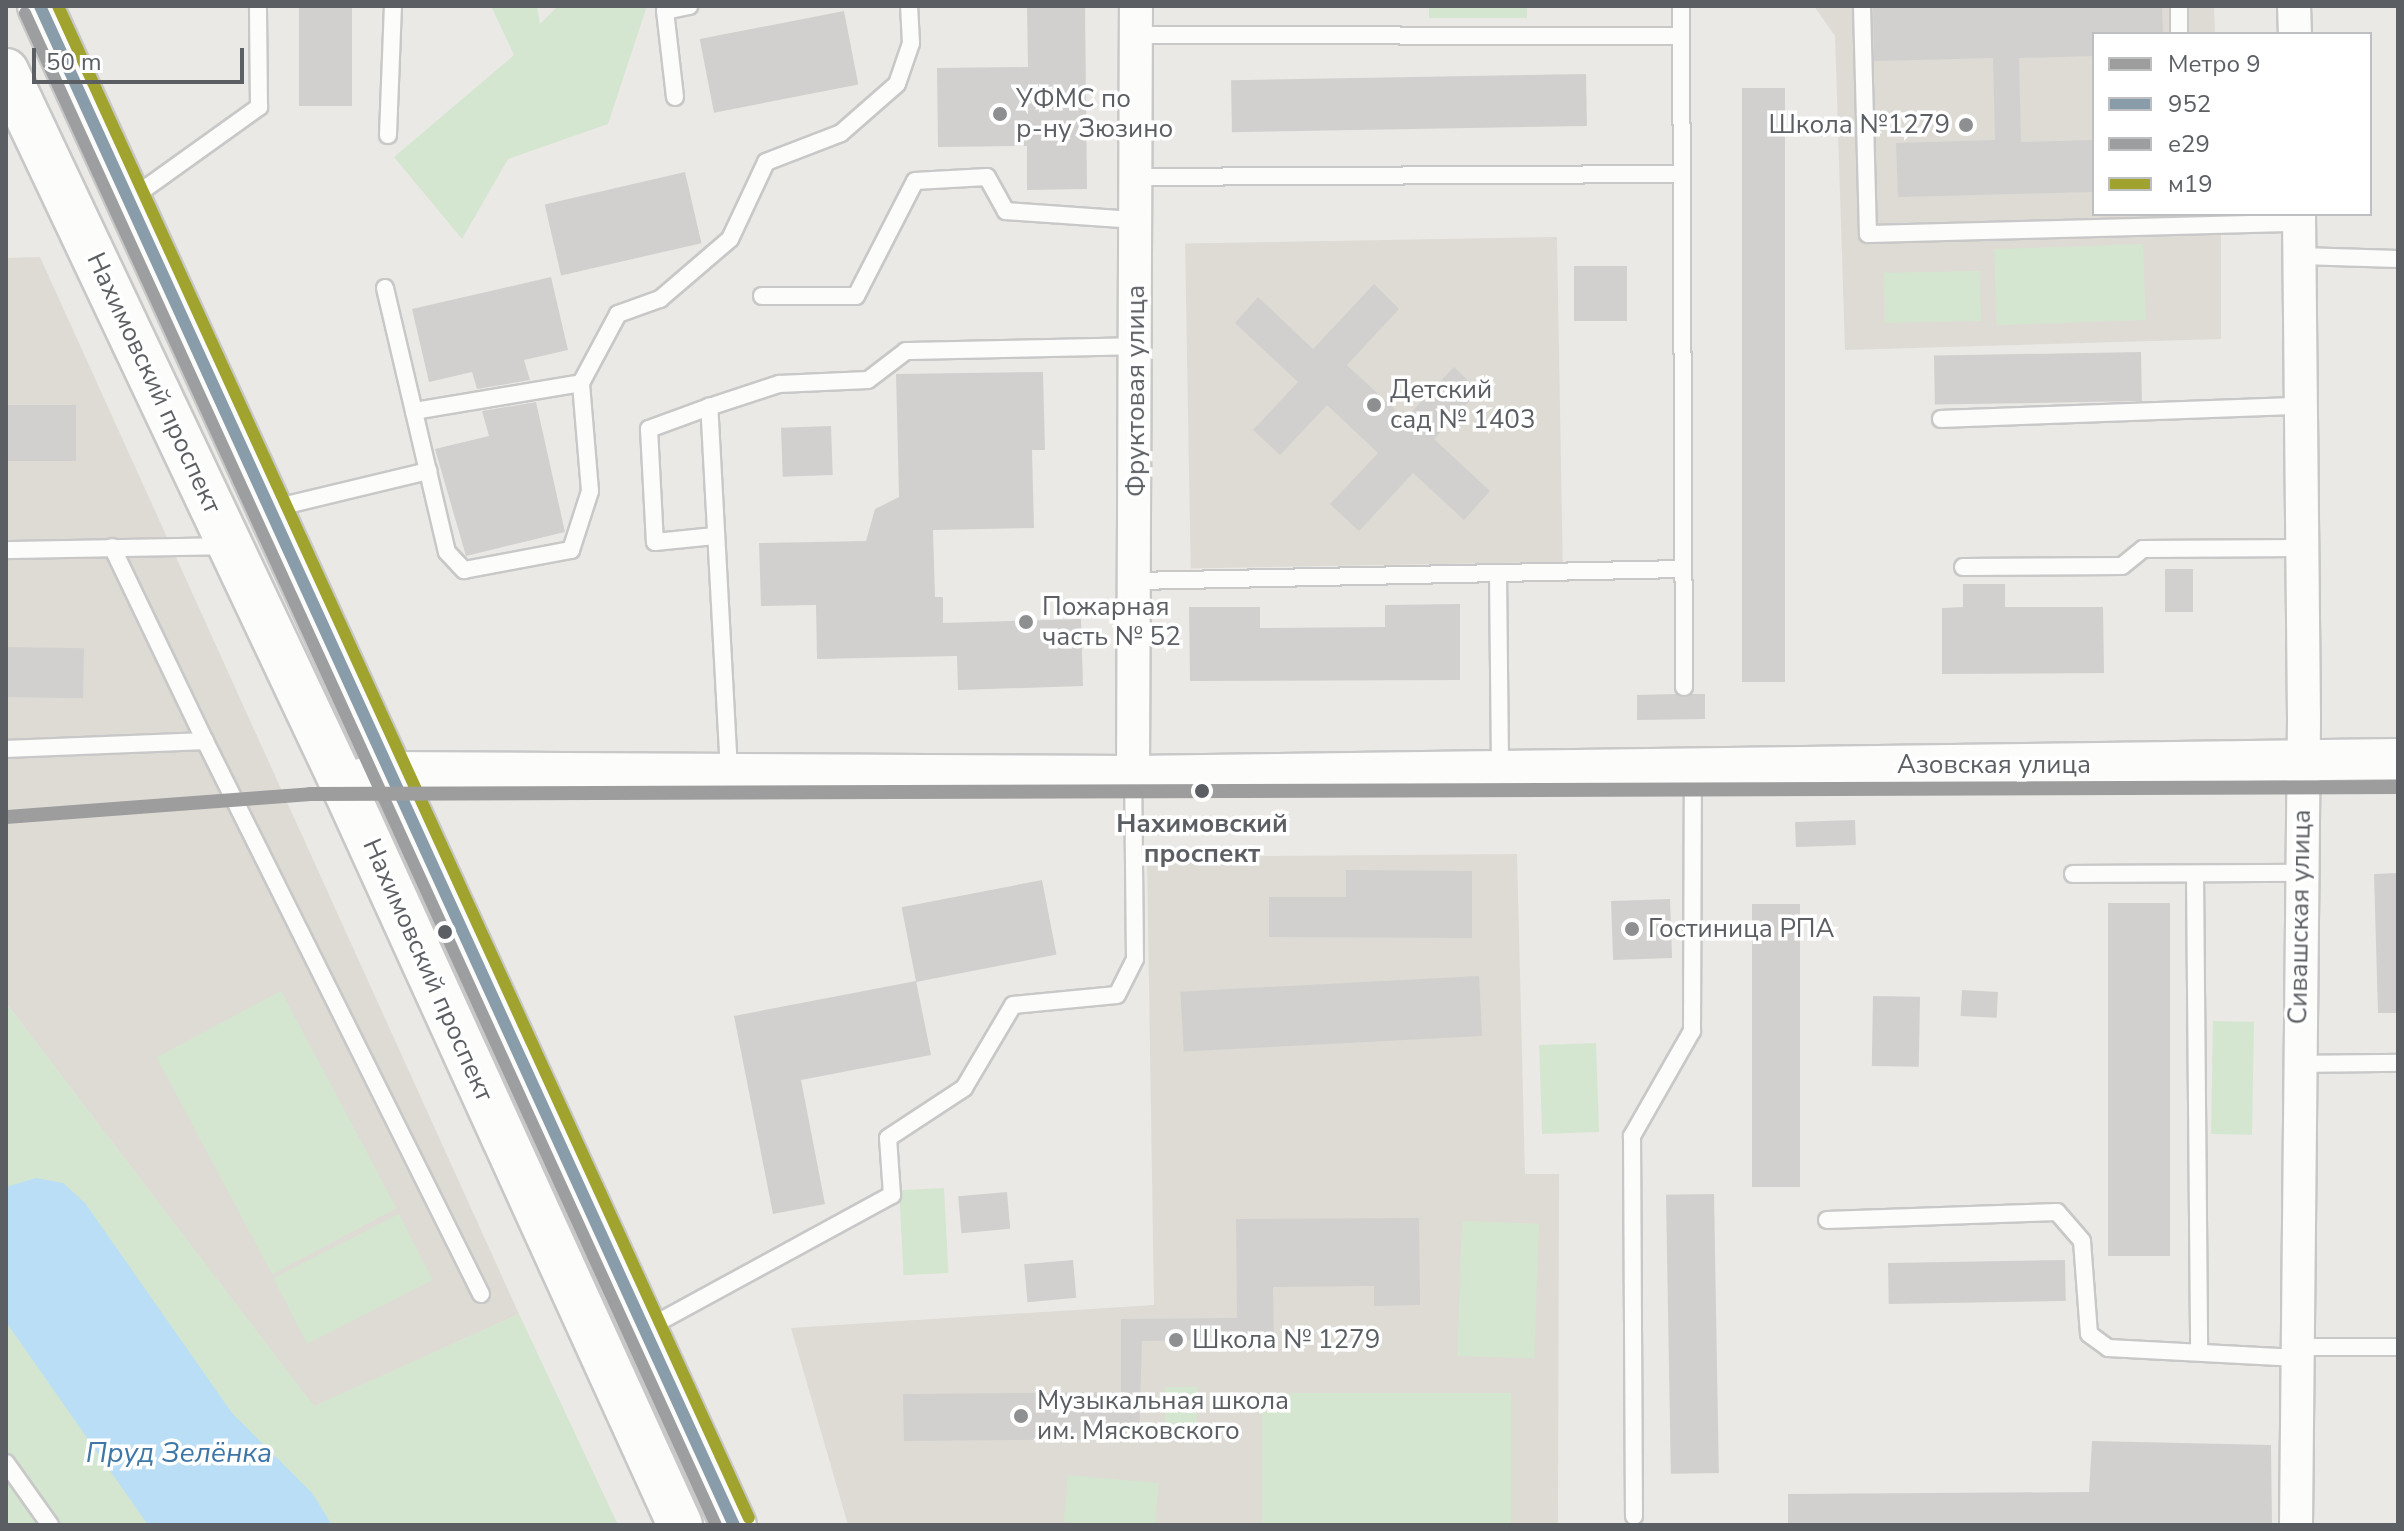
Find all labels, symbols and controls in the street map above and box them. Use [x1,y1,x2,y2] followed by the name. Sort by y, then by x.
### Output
[36,32,248,82] scale bar
[2092,32,2372,216] legend
[46,46,102,78] text: 50 m
[2168,48,2261,80] text: Метро 9
[1016,83,1173,144] place label: УФМС по р-ну Зюзино
[2168,88,2211,120] text: 952
[991,105,1009,123] marker: УФМС по р-ну Зюзино
[1768,109,1950,141] place label: Школа №1279
[1957,116,1975,134] marker: Школа №1279
[2168,128,2210,160] text: е29
[2168,168,2213,200] text: м19
[80,248,228,518] street label: Нахимовский проспект
[1120,285,1152,497] street label: Фруктовая улица
[1390,374,1536,436] place label: Детский сад № 1403
[1365,396,1383,414] marker: Детский сад № 1403
[1042,591,1181,652] place label: Пожарная часть № 52
[1017,613,1035,631] marker: Пожарная часть № 52
[1897,749,2091,781] street label: Азовская улица
[1188,777,1216,805] marker: Нахимовский проспект
[1116,808,1288,870] place label: Нахимовский проспект
[2283,809,2317,1025] street label: Сивашская улица
[356,834,500,1106] street label: Нахимовский проспект
[1648,913,1834,945] place label: Гостиница РПА
[1623,920,1641,938] marker: Гостиница РПА
[437,924,453,940] unlabelled marker
[1192,1324,1380,1356] place label: Школа № 1279
[1167,1331,1185,1349] marker: Школа № 1279
[1037,1385,1289,1446] place label: Музыкальная школа им. Мясковского
[1012,1407,1030,1425] marker: Музыкальная школа им. Мясковского
[86,1436,272,1470] water label: Пруд Зелёнка

